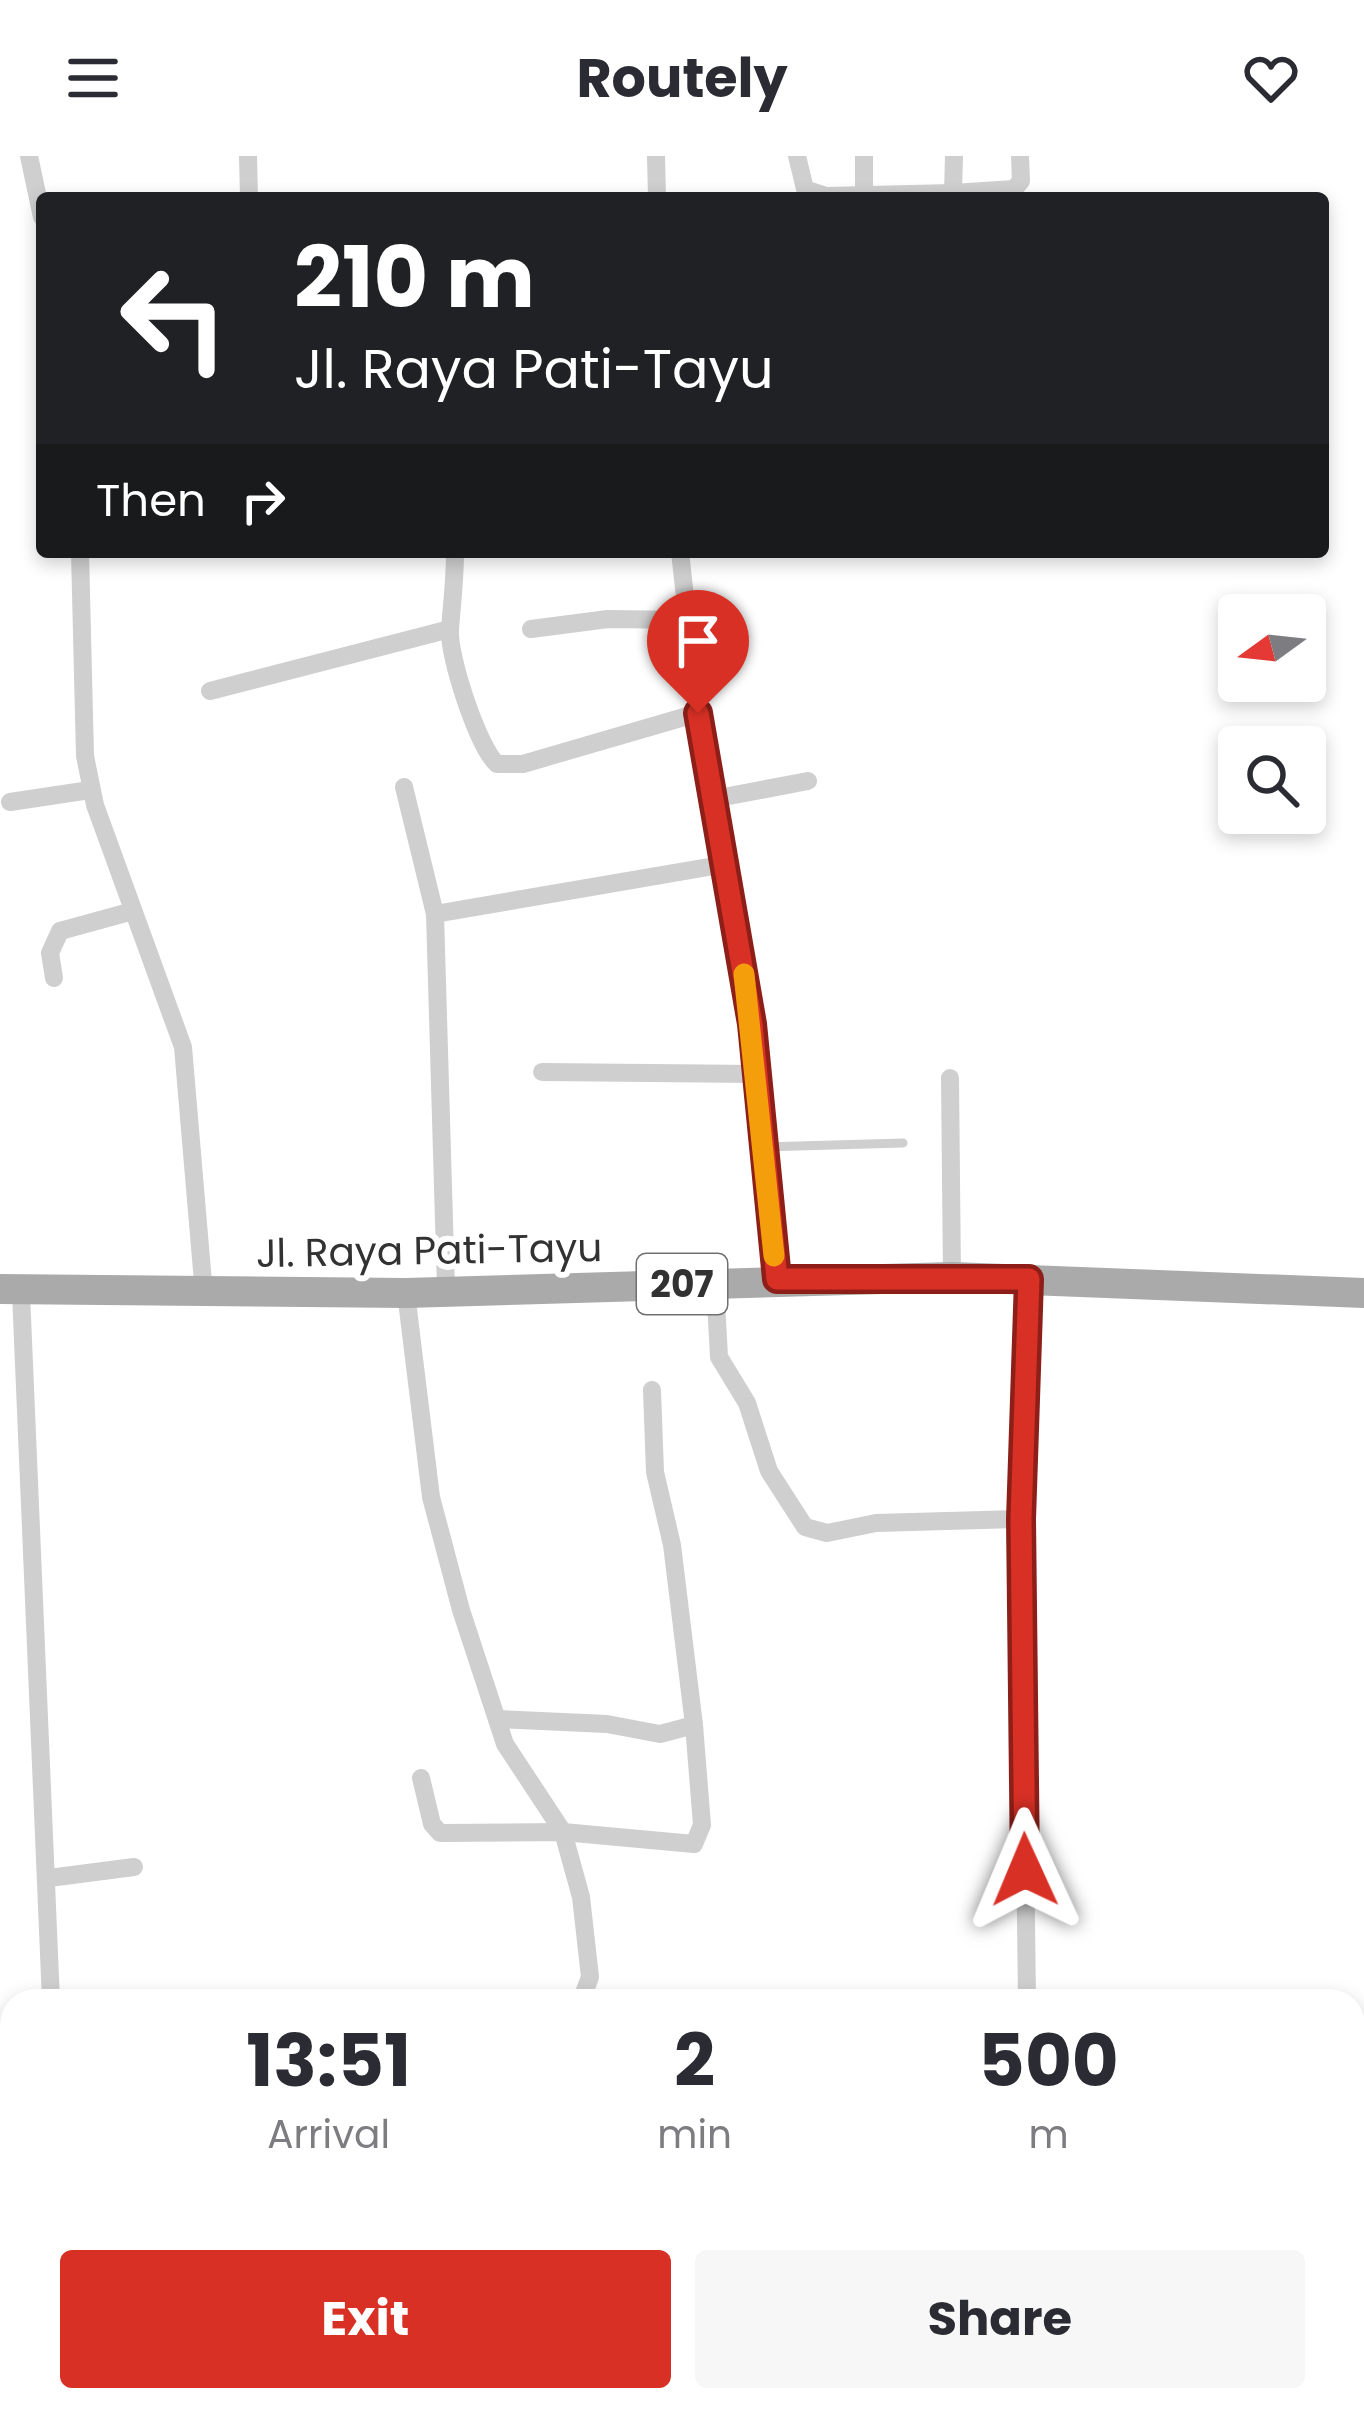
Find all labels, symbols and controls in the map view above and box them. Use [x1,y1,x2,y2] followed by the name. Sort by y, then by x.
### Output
[576,40,788,116] text: Routely
[60,45,126,111] icon: menu
[1238,45,1304,111] icon: heart
[294,219,535,336] text: 210 m
[96,240,252,396] icon: left
[294,331,773,407] text: Jl. Raya Pati-Tayu
[230,468,296,534] icon: right
[96,469,206,532] text: Then
[647,590,749,713] pin
[1218,594,1326,702] north arrow
[1218,594,1326,834] map controls
[665,608,731,674] icon: arrive
[1218,726,1326,834] button: search
[255,1220,603,1281] street label: Jl. Raya Pati-Tayu
[637,1254,727,1314] road number: 207
[962,1807,1088,1933] position arrow
[246,2010,411,2111] text: 13:51
[674,2010,715,2111] text: 2
[978,2010,1119,2111] text: 500
[267,2107,390,2162] text: Arrival
[657,2107,732,2162] text: min
[1028,2107,1069,2162] text: m
[60,2250,671,2388] button: Exit
[695,2250,1305,2388] button: Share

